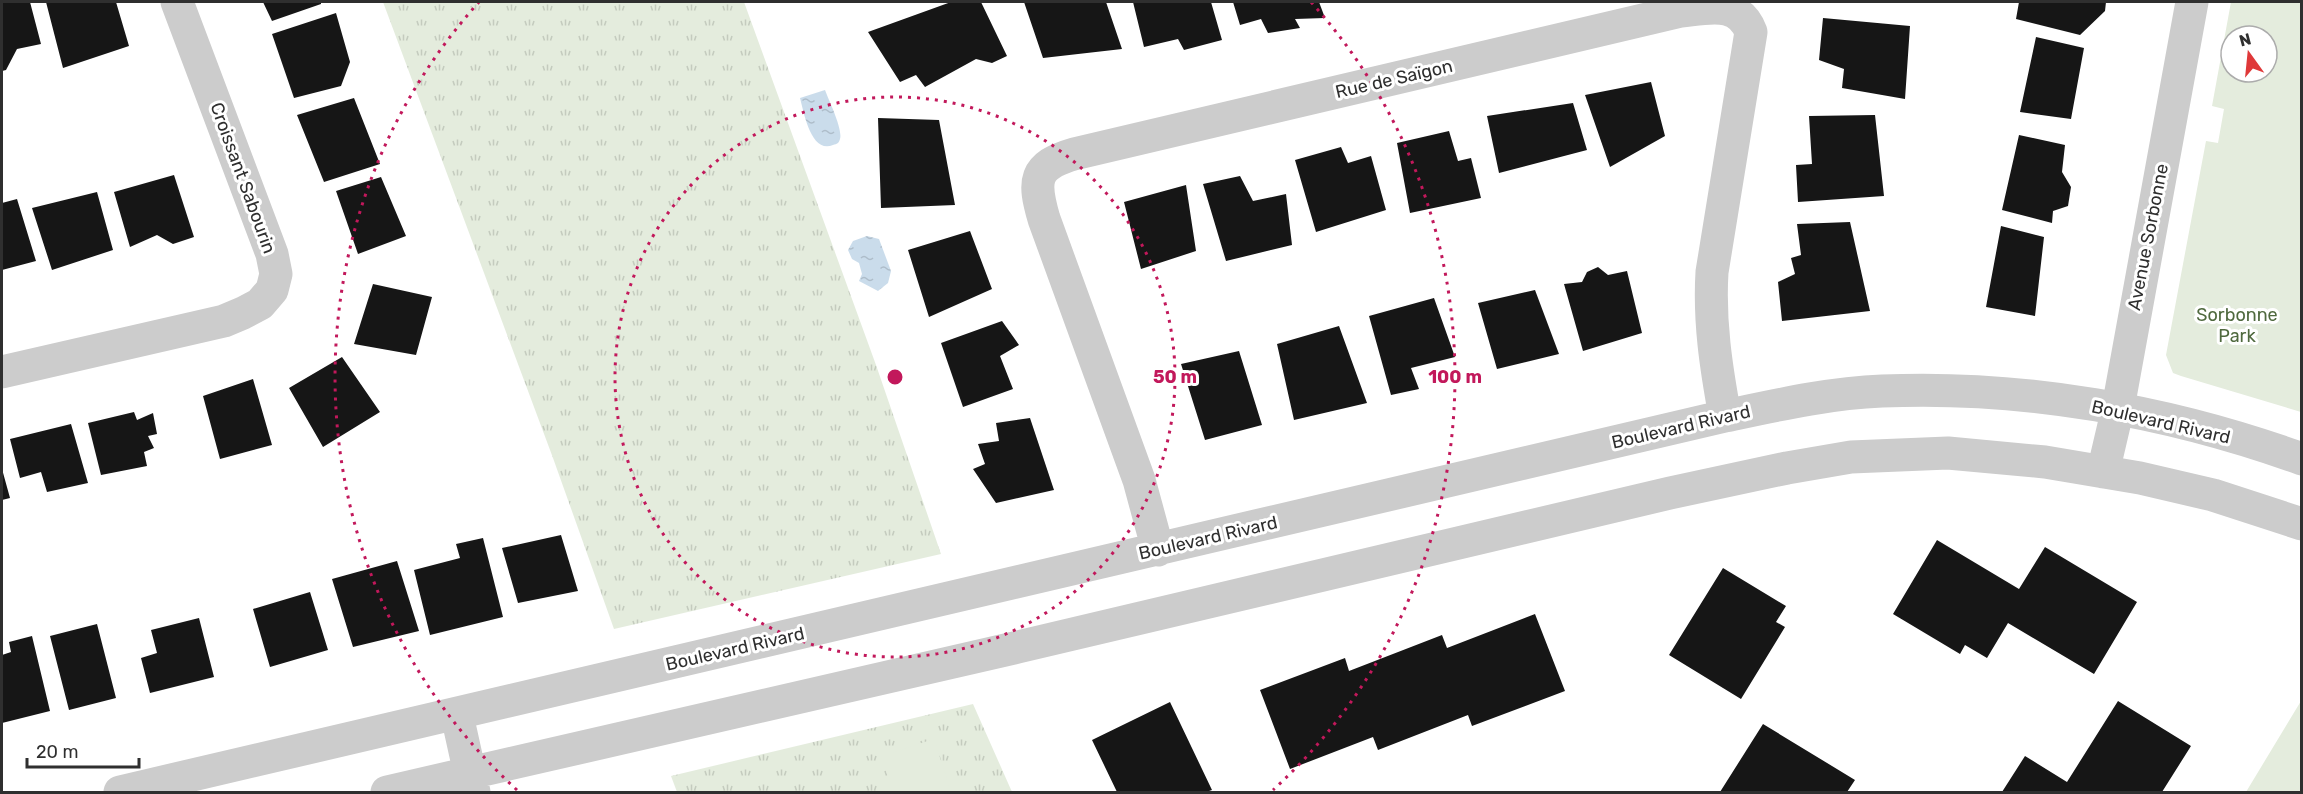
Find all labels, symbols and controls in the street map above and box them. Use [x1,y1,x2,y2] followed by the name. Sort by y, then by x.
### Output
[2219,24,2279,84] north arrow
[2237,29,2253,51] text: N
[1333,55,1455,103] street label: Rue de Saïgon
[205,100,281,256] street label: Croissant Sabourin
[2123,162,2173,312] street label: Avenue Sorbonne
[2196,304,2278,347] park label: Sorbonne Park
[1153,366,1197,388] text: 50 m
[1428,366,1482,388] text: 100 m
[885,367,905,387] centre of rings
[2089,395,2233,449] street label: Boulevard Rivard
[1609,400,1753,454] street label: Boulevard Rivard
[1136,511,1280,565] street label: Boulevard Rivard
[663,622,807,676] street label: Boulevard Rivard
[27,731,140,769] scale bar
[36,741,78,763] text: 20 m

